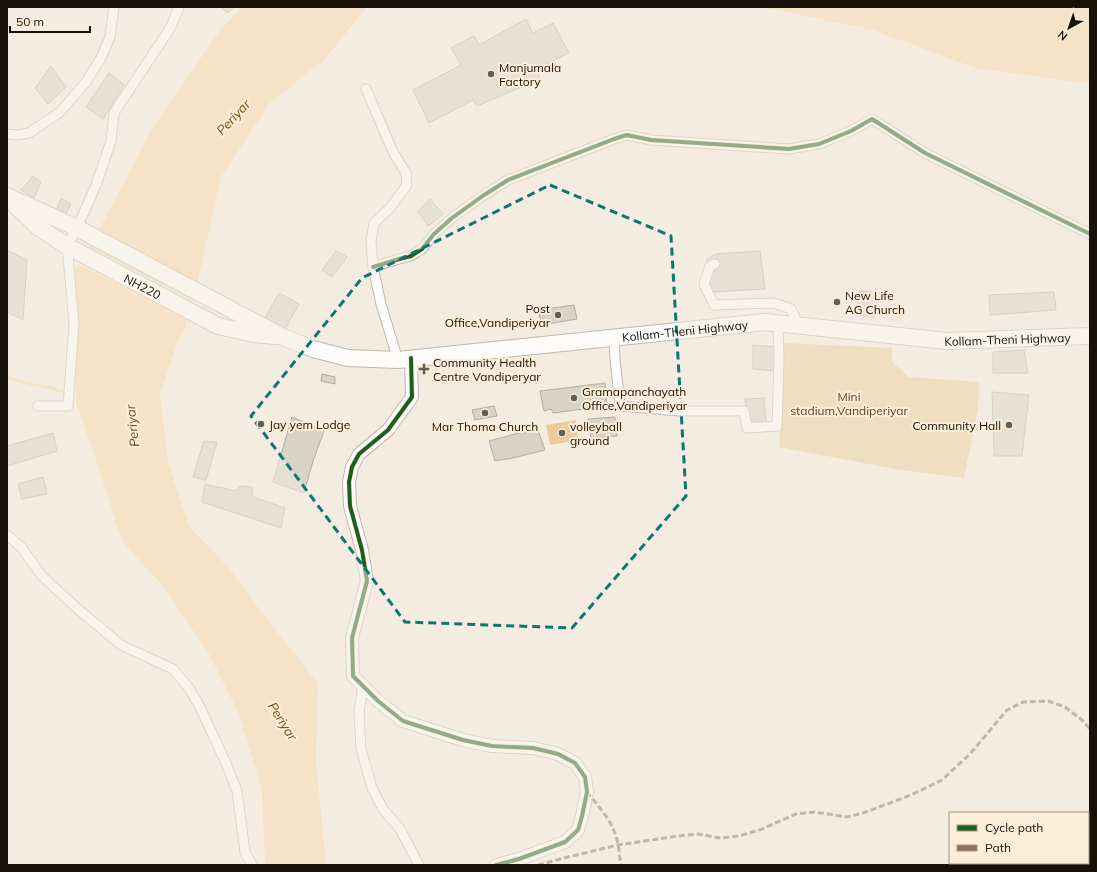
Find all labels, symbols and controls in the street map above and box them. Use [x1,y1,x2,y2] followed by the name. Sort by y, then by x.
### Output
[10,8,90,34] scale bar
[1049,8,1089,48] north arrow
[16,14,44,29] text: 50 m
[1055,28,1070,44] text: N
[499,60,561,89] place label: Manjumala Factory
[486,69,496,79] marker: Manjumala Factory
[213,95,254,138] water label: Periyar
[122,270,164,302] street label: NH220
[845,288,905,317] place label: New Life AG Church
[832,297,842,307] marker: New Life AG Church
[445,301,551,330] place label: Post Office,Vandiperiyar
[553,310,563,320] marker: Post Office,Vandiperiyar
[621,316,749,344] street label: Kollam-Theni Highway
[944,329,1072,349] street label: Kollam-Theni Highway
[433,355,541,384] place label: Community Health Centre Vandiperyar
[418,363,430,375] marker: Community Health Centre Vandiperyar
[582,384,688,413] place label: Gramapanchayath Office,Vandiperiyar
[790,389,908,418] park label: Mini stadium,Vandiperiyar
[569,393,579,403] marker: Gramapanchayath Office,Vandiperiyar
[122,403,142,448] water label: Periyar
[480,408,490,418] marker: Mar Thoma Church
[269,417,350,432] place label: Jay yem Lodge
[913,418,1001,433] place label: Community Hall
[256,419,266,429] marker: Jay yem Lodge
[432,419,538,434] place label: Mar Thoma Church
[570,419,622,448] place label: volleyball ground
[1004,420,1014,430] marker: Community Hall
[557,428,567,438] marker: volleyball ground
[265,699,302,744] water label: Periyar
[949,812,1089,864] legend
[985,820,1043,835] text: Cycle path
[985,840,1011,855] text: Path

